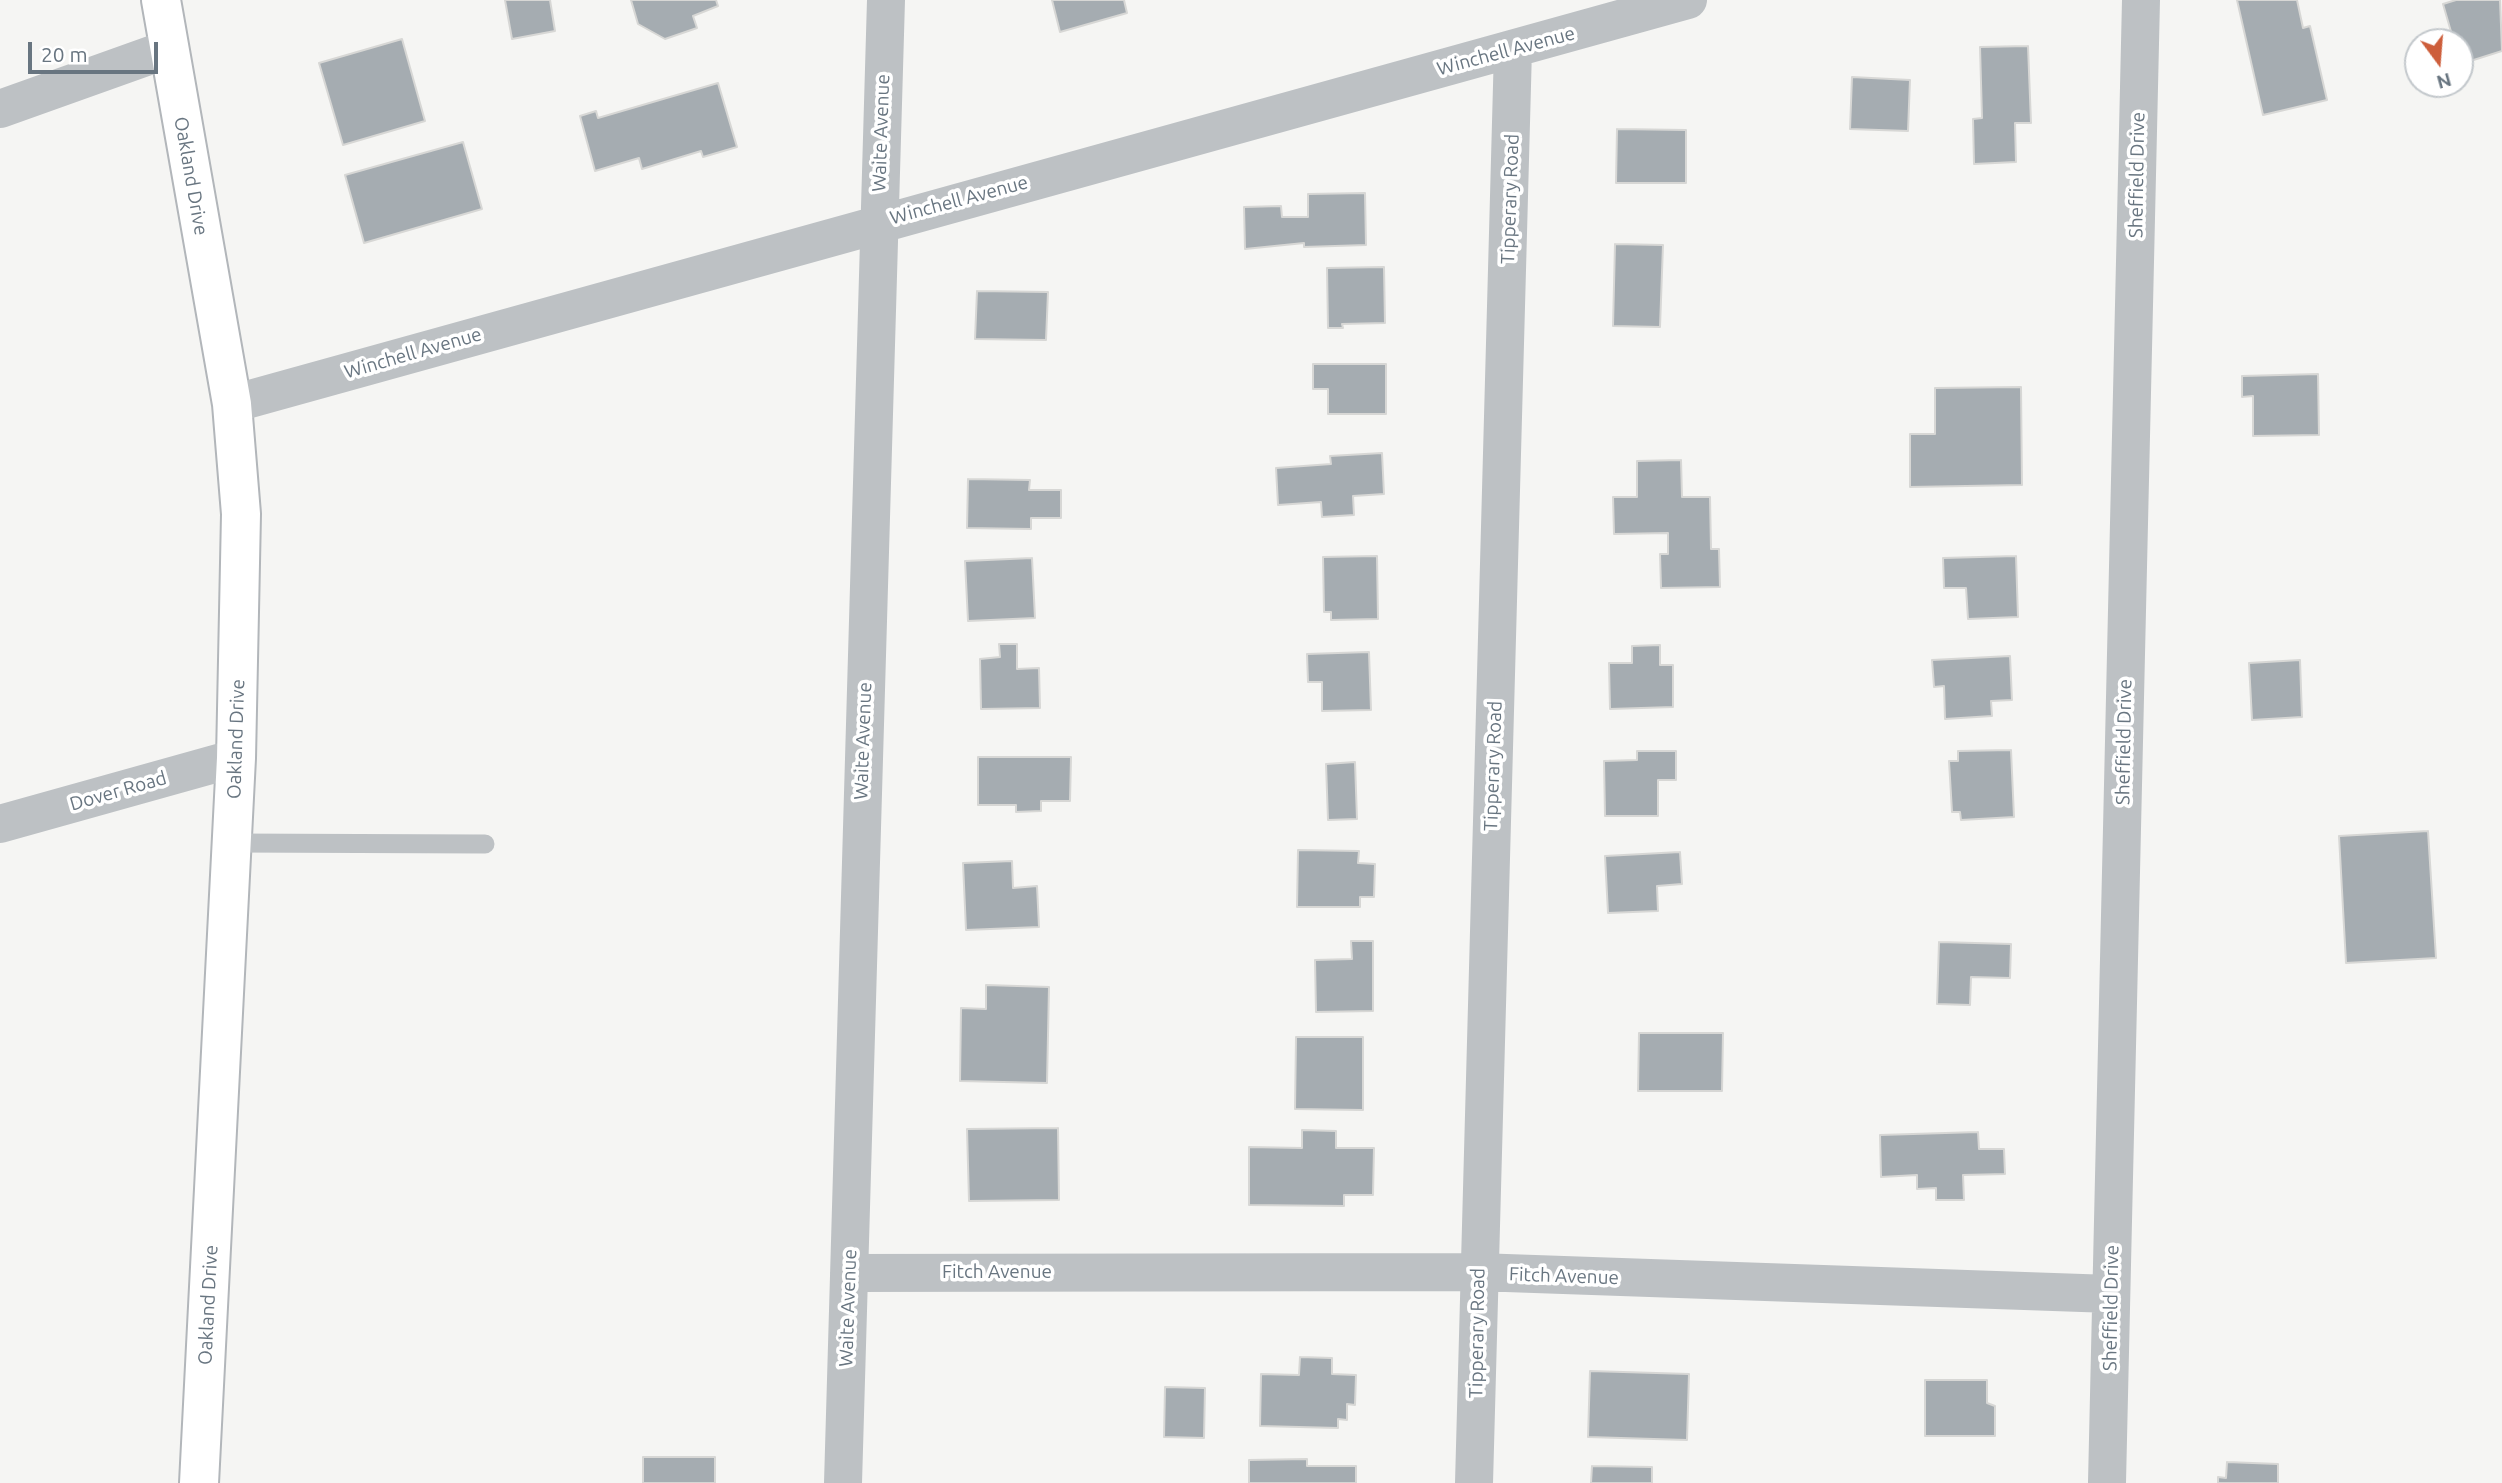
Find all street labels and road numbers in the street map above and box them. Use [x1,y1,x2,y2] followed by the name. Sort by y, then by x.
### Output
[1435,22,1577,80] street label: Winchell Avenue
[868,74,894,192] street label: Waite Avenue
[2125,112,2149,238] street label: Sheffield Drive
[169,115,213,237] street label: Oakland Drive
[1496,134,1524,264] street label: Tipperary Road
[888,171,1030,229] street label: Winchell Avenue
[342,322,484,384] street label: Winchell Avenue
[223,679,249,799] street label: Oakland Drive
[2112,679,2136,805] street label: Sheffield Drive
[850,682,876,800] street label: Waite Avenue
[1479,701,1507,831] street label: Tipperary Road
[67,766,169,816] street label: Dover Road
[193,1244,223,1366] street label: Oakland Drive
[2099,1245,2123,1371] street label: Sheffield Drive
[835,1249,861,1367] street label: Waite Avenue
[942,1261,1052,1283] street label: Fitch Avenue
[1509,1263,1619,1289] street label: Fitch Avenue
[1464,1268,1490,1398] street label: Tipperary Road

